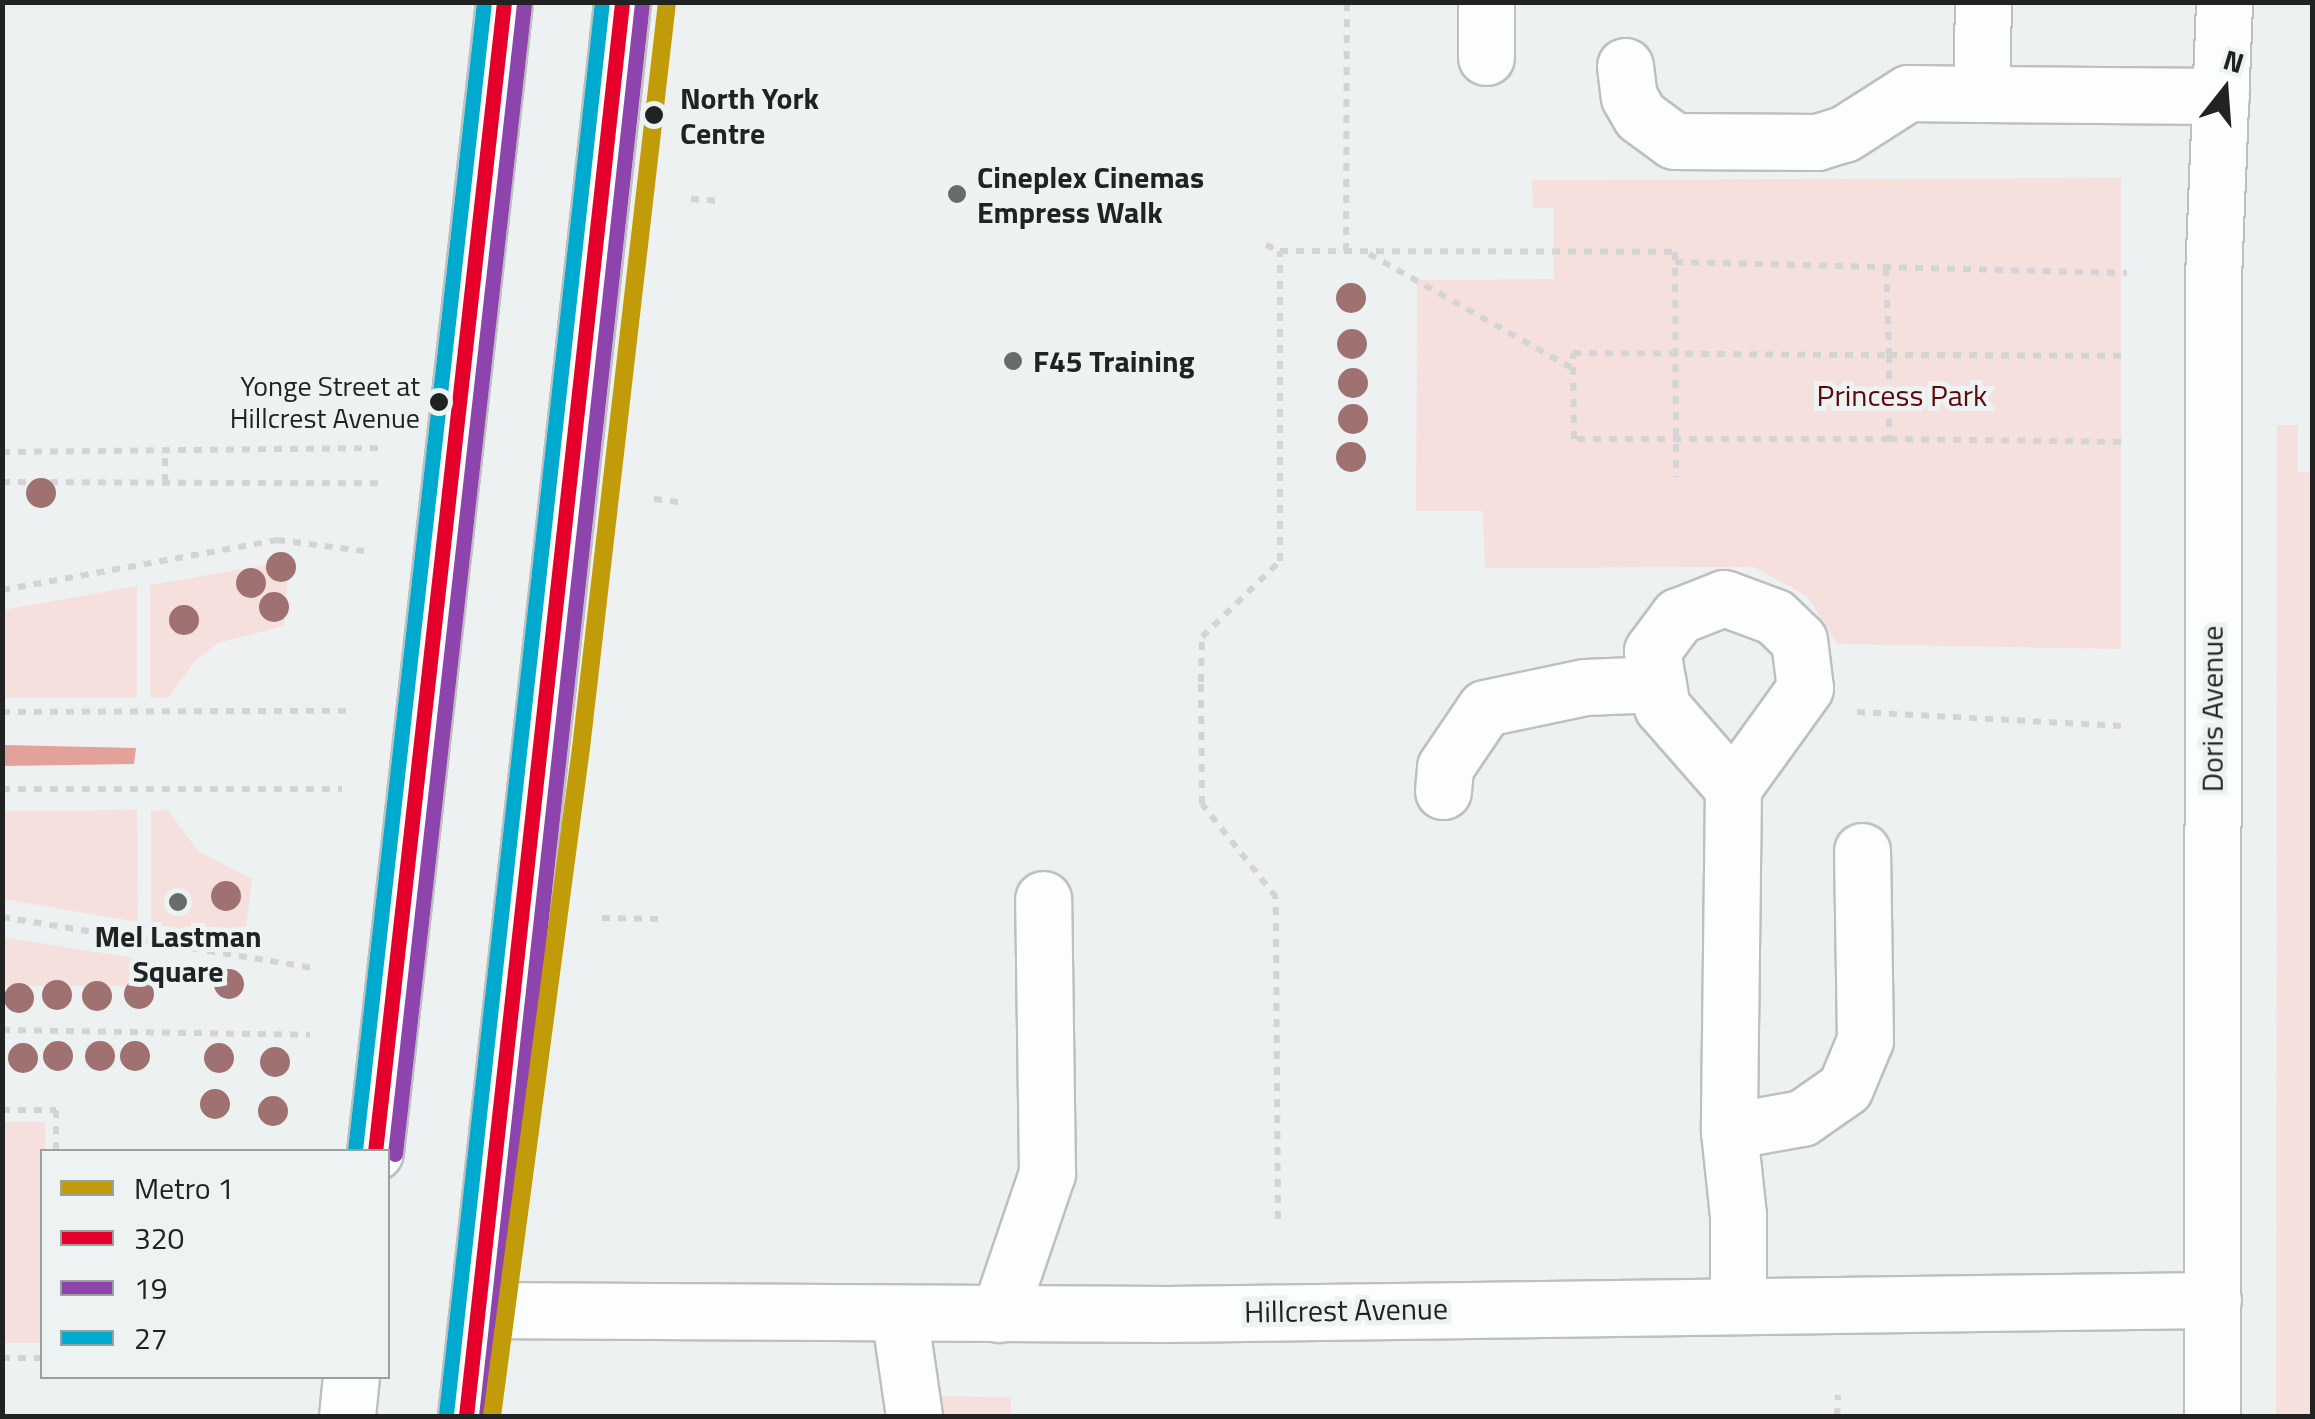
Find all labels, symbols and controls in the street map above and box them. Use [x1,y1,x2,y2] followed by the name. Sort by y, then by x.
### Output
[2218,37,2249,84] text: N
[2175,40,2275,140] north arrow
[680,80,819,150] place label: North York Centre
[637,98,671,132] marker: North York Centre
[977,159,1204,230] place label: Cineplex Cinemas Empress Walk
[946,183,968,205] marker: Cineplex Cinemas Empress Walk
[1033,343,1195,379] place label: F45 Training
[1002,350,1024,372] marker: F45 Training
[230,369,420,435] place label: Yonge Street at Hillcrest Avenue
[1817,377,1987,413] park label: Princess Park
[429,392,449,412] marker: Yonge Street at Hillcrest Avenue
[2194,626,2230,792] street label: Doris Avenue
[167,891,189,913] marker: Mel Lastman Square
[94,918,262,988] place label: Mel Lastman Square
[40,1149,390,1379] legend
[134,1165,234,1211] text: Metro 1
[134,1215,184,1261] text: 320
[134,1265,168,1311] text: 19
[1244,1290,1448,1330] street label: Hillcrest Avenue
[134,1315,168,1361] text: 27

